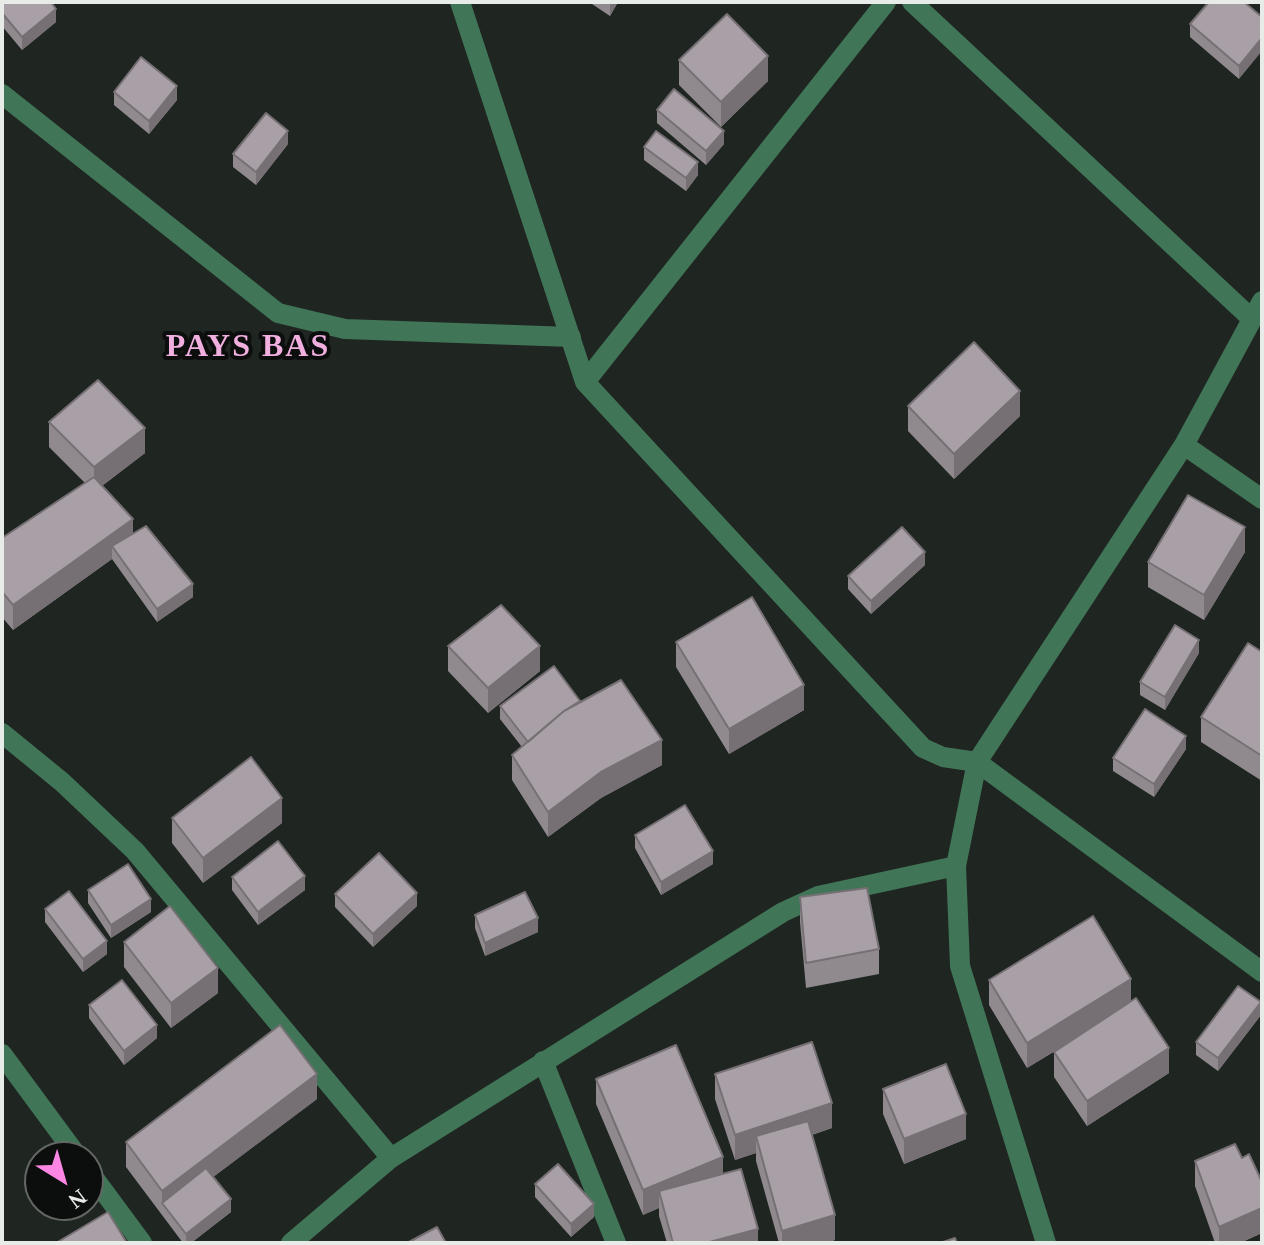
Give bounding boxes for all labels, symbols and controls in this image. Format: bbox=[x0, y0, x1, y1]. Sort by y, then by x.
district label: PAYS BAS bbox=[166, 329, 330, 367]
north arrow bbox=[24, 1141, 104, 1221]
text: N bbox=[64, 1184, 91, 1214]

